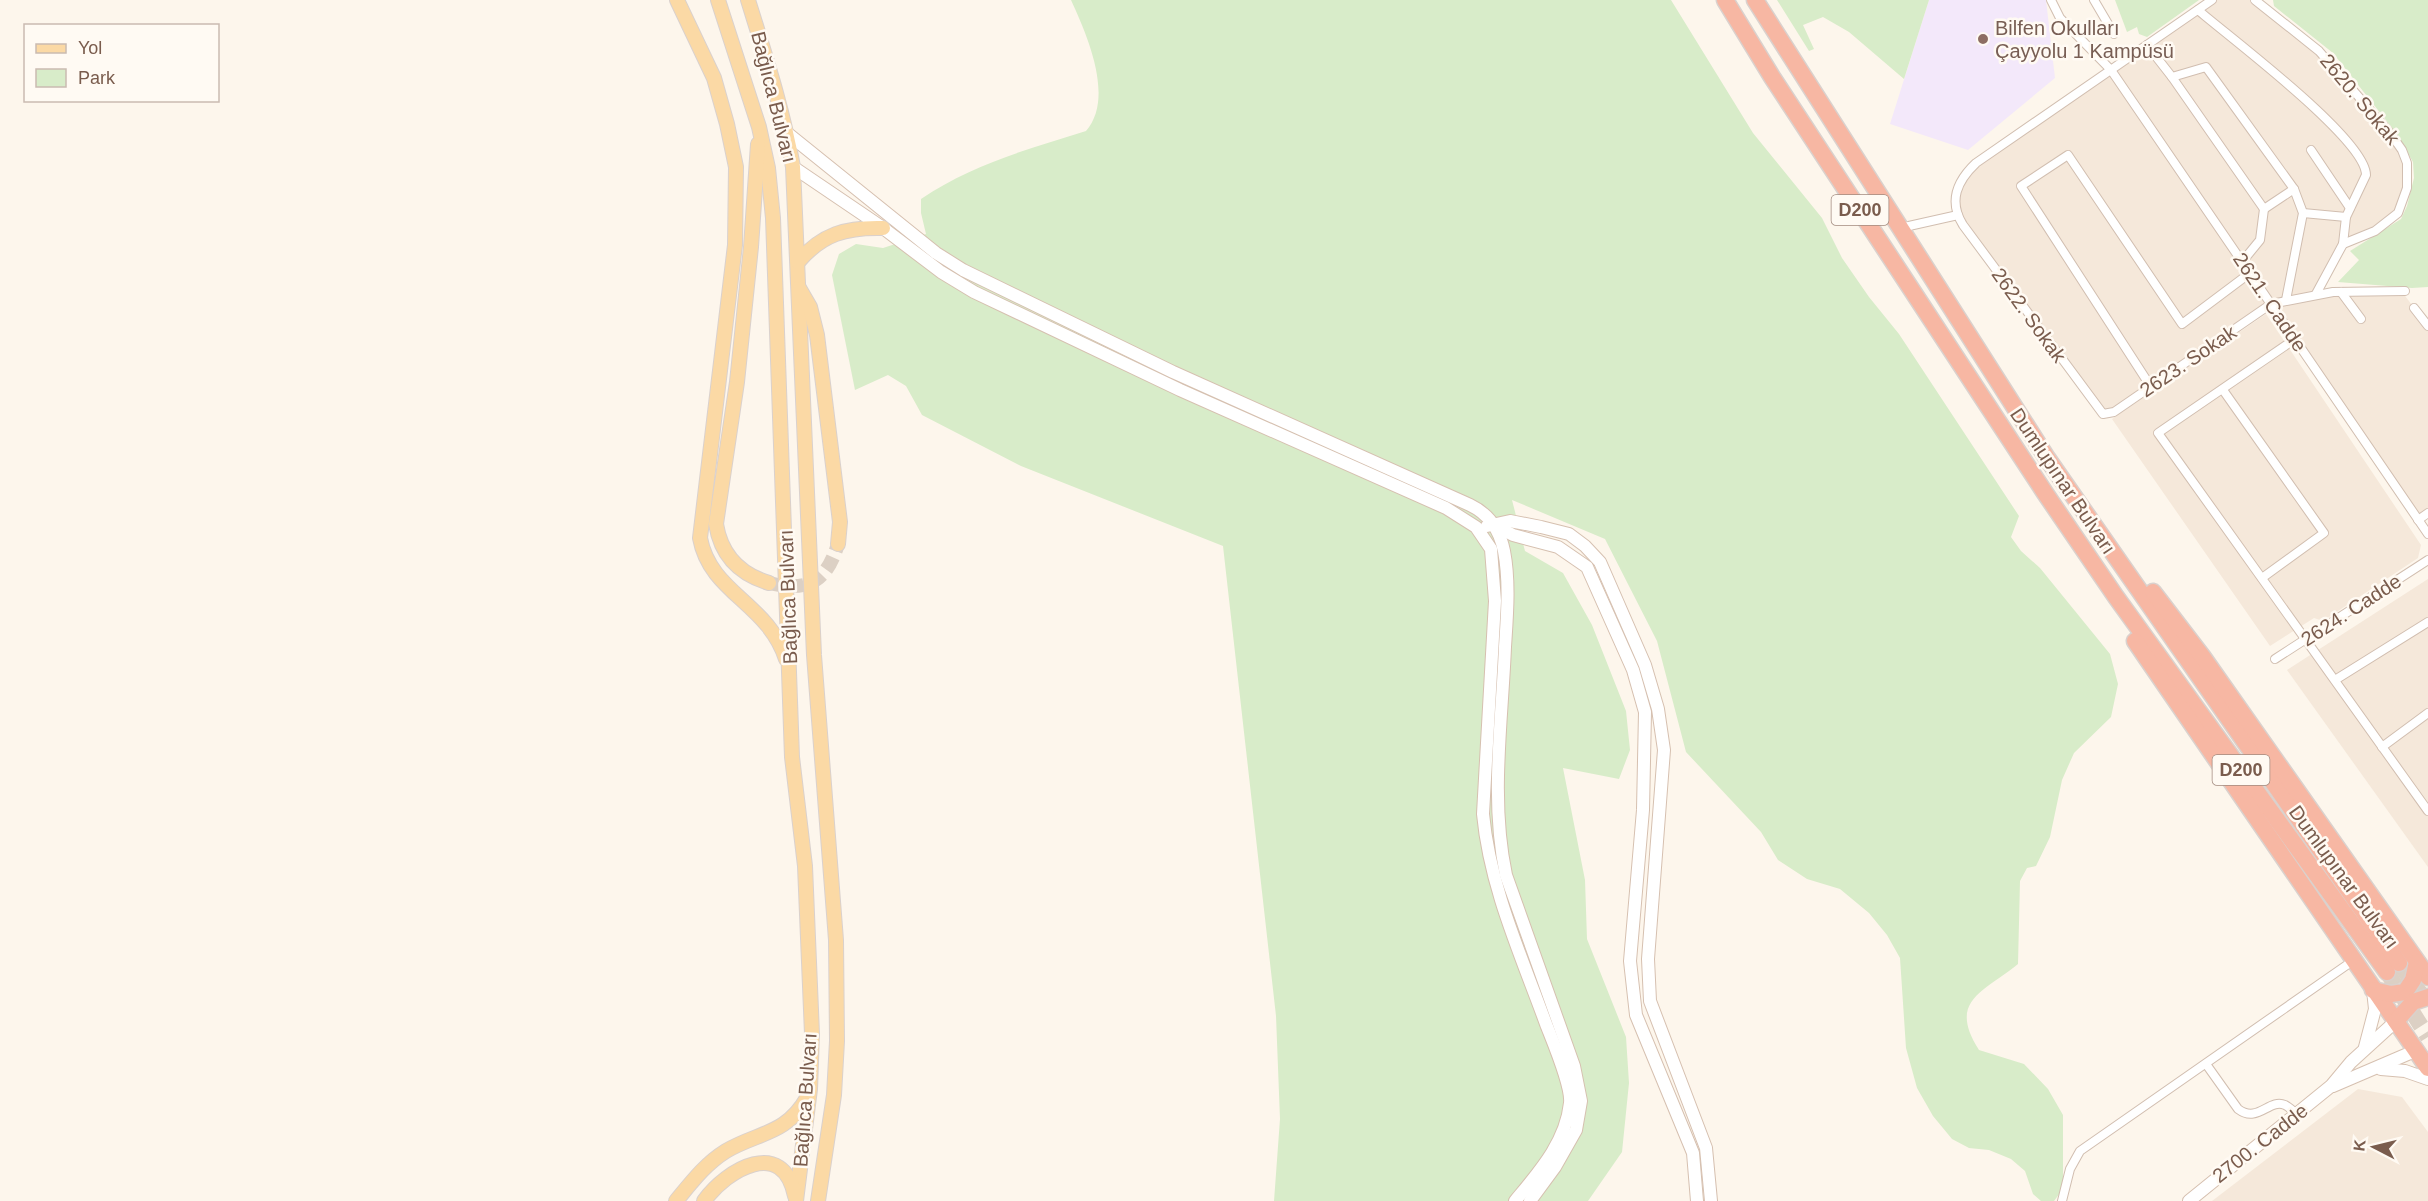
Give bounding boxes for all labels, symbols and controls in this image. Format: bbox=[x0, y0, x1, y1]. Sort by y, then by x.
place label: Bilfen Okulları Çayyolu 1 Kampüsü bbox=[1995, 17, 2174, 62]
legend bbox=[24, 24, 219, 102]
street label: Bağlıca Bulvarı bbox=[747, 29, 801, 165]
marker: Bilfen Okulları Çayyolu 1 Kampüsü bbox=[1976, 32, 1990, 46]
text: Yol bbox=[78, 38, 102, 58]
street label: 2620. Sokak bbox=[2316, 49, 2405, 149]
text: Park bbox=[78, 68, 116, 88]
road number: D200 bbox=[1832, 195, 1888, 225]
street label: 2621. Cadde bbox=[2229, 248, 2311, 356]
street label: 2622. Sokak bbox=[1987, 264, 2071, 367]
street label: 2623. Sokak bbox=[2136, 320, 2241, 401]
street label: Dumlupınar Bulvarı bbox=[2006, 404, 2120, 558]
street label: Bağlıca Bulvarı bbox=[775, 529, 801, 665]
street label: 2624. Cadde bbox=[2297, 570, 2405, 650]
road number: D200 bbox=[2212, 755, 2270, 785]
street label: Dumlupınar Bulvarı bbox=[2285, 801, 2403, 953]
street label: Bağlıca Bulvarı bbox=[789, 1032, 821, 1168]
street label: 2700. Cadde bbox=[2208, 1099, 2312, 1187]
north arrow bbox=[2344, 1117, 2404, 1177]
text: K bbox=[2350, 1138, 2369, 1152]

